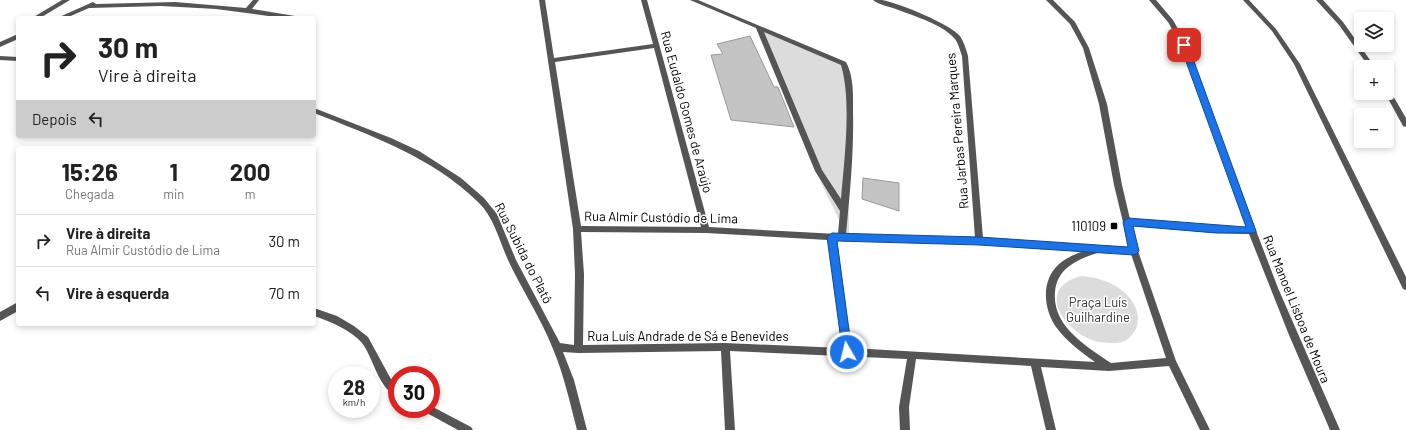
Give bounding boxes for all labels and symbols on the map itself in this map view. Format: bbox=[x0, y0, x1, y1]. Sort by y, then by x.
pin bbox=[1167, 28, 1201, 62]
street label: Rua Eudaldo Gomes de Araújo bbox=[658, 29, 716, 195]
street label: Rua Jarbas Pereira Marques bbox=[942, 52, 972, 210]
street label: Rua Subida do Platô bbox=[492, 200, 556, 306]
street label: Rua Almir Custódio de Lima bbox=[584, 208, 738, 226]
place label: 110109 bbox=[1071, 218, 1106, 234]
marker: 110109 bbox=[1109, 221, 1119, 231]
street label: Rua Manoel Lisboa de Moura bbox=[1260, 233, 1334, 385]
park label: Praça Luís Guilhardine bbox=[1066, 294, 1130, 325]
street label: Rua Luís Andrade de Sá e Benevides bbox=[587, 328, 789, 344]
position arrow bbox=[826, 331, 868, 373]
speed limit sign: 30 bbox=[388, 366, 440, 418]

